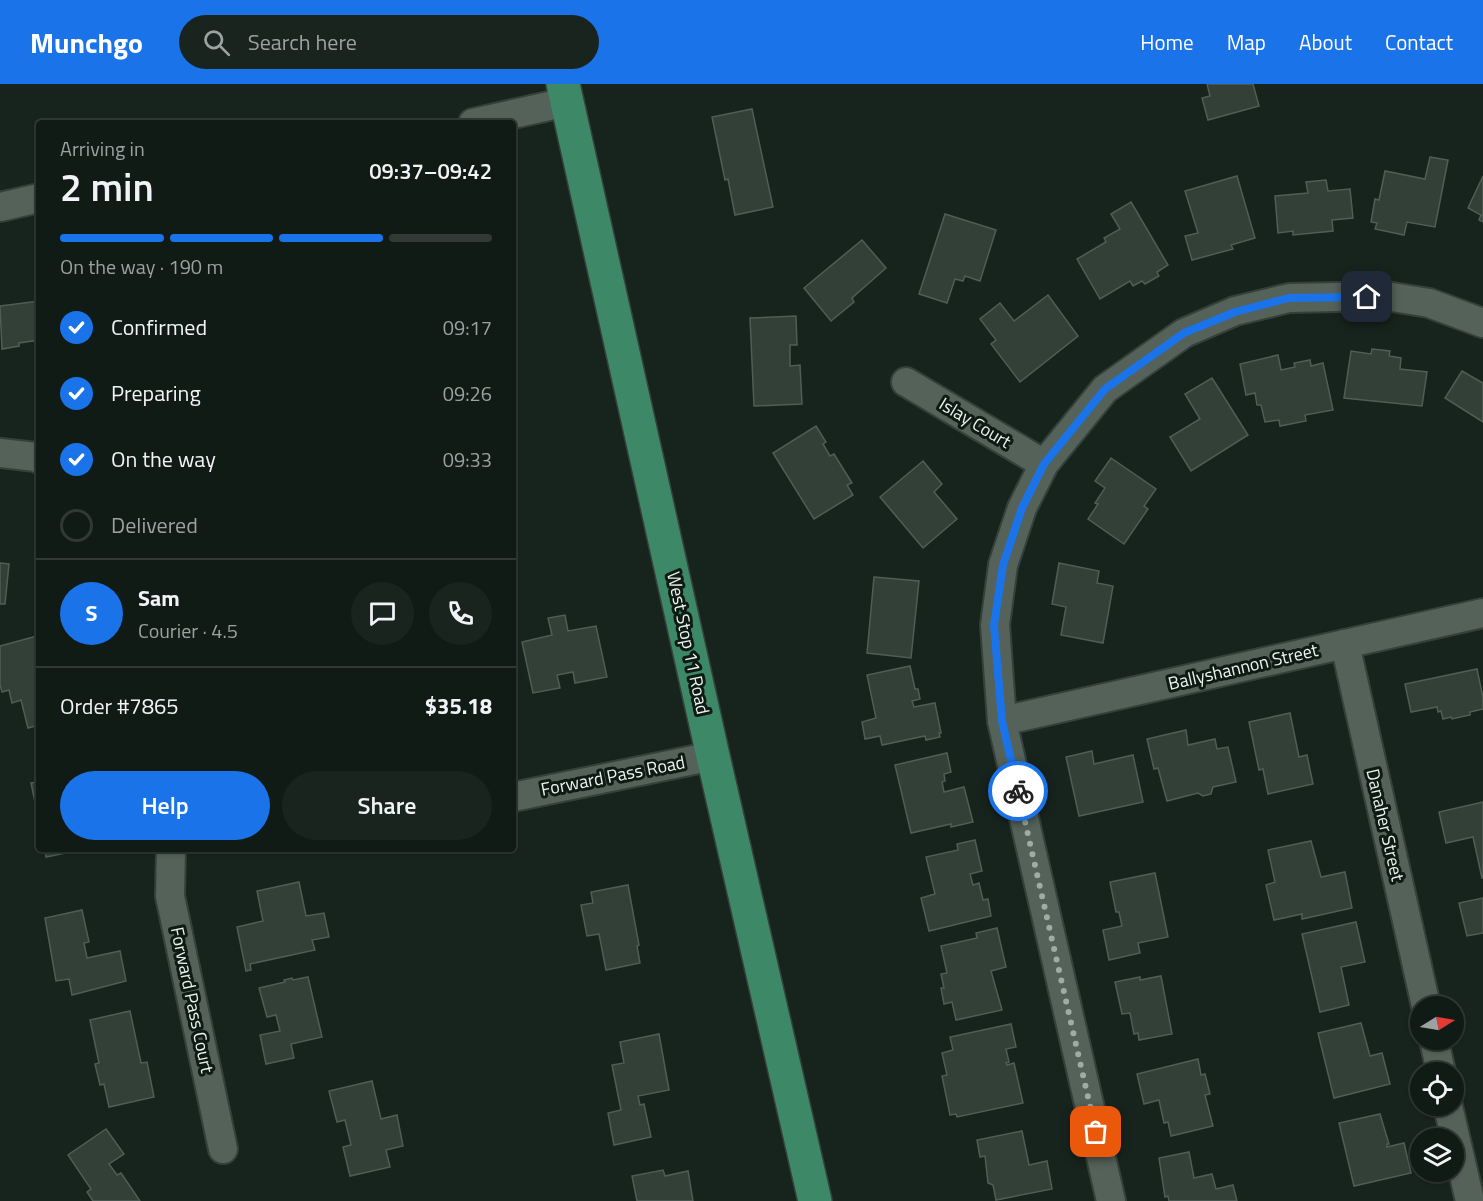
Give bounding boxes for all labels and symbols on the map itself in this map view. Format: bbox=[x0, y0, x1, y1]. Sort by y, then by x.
pin bbox=[1341, 271, 1392, 322]
street label: Islay Court bbox=[934, 390, 1017, 455]
street label: West Stop 11 Road bbox=[660, 569, 717, 717]
street label: Ballyshannon Street bbox=[1165, 636, 1321, 697]
street label: Forward Pass Road bbox=[539, 748, 687, 803]
courier bbox=[988, 761, 1048, 821]
street label: Danaher Street bbox=[1359, 766, 1412, 884]
street label: Forward Pass Court bbox=[164, 924, 221, 1076]
north arrow bbox=[1410, 996, 1464, 1050]
pin bbox=[1070, 1106, 1121, 1157]

